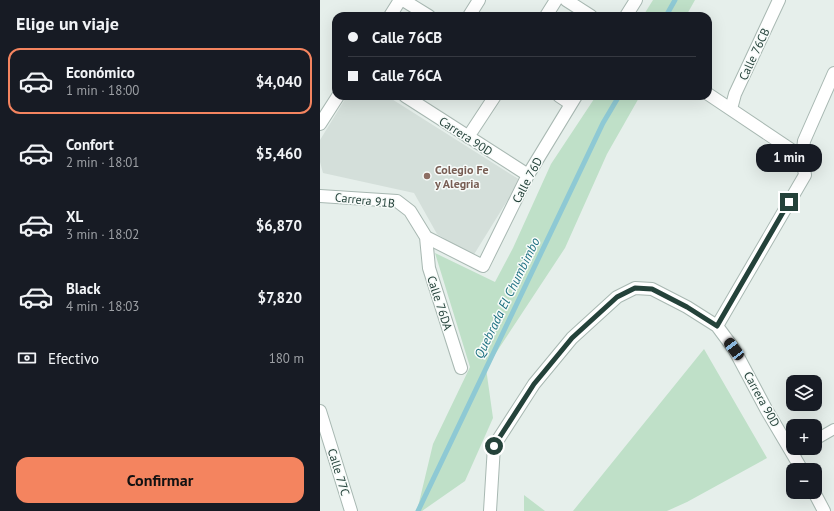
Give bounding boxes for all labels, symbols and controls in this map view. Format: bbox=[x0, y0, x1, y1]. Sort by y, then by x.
text: Elige un viaje bbox=[16, 12, 119, 35]
street label: Calle 76CB bbox=[735, 26, 773, 82]
text: Calle 76CB bbox=[372, 28, 442, 47]
icon: car bbox=[18, 63, 54, 99]
text: Económico bbox=[66, 63, 135, 82]
text: Calle 76CA bbox=[372, 66, 442, 85]
text: $4,040 bbox=[256, 72, 302, 91]
text: 1 min · 18:00 bbox=[66, 82, 139, 99]
street label: Carrera 90D bbox=[436, 113, 496, 159]
icon: car bbox=[18, 135, 54, 171]
text: Confort bbox=[66, 135, 114, 154]
text: $5,460 bbox=[256, 144, 302, 163]
callout: 1 min bbox=[756, 144, 822, 172]
text: 1 min bbox=[773, 149, 805, 166]
text: 2 min · 18:01 bbox=[66, 154, 139, 171]
street label: Calle 76D bbox=[509, 154, 545, 206]
place label: Colegio Fe y Alegria bbox=[434, 162, 489, 191]
marker: Colegio Fe y Alegria bbox=[422, 171, 432, 181]
street label: Carrera 91B bbox=[334, 189, 396, 211]
route end bbox=[780, 193, 798, 211]
icon: car bbox=[18, 207, 54, 243]
text: XL bbox=[66, 207, 83, 226]
text: $6,870 bbox=[256, 216, 302, 235]
text: 3 min · 18:02 bbox=[66, 226, 139, 243]
water label: Quebrada El Chumbimbo bbox=[470, 234, 544, 361]
street label: Calle 76DA bbox=[424, 274, 456, 332]
icon: car bbox=[18, 279, 54, 315]
text: Black bbox=[66, 279, 101, 298]
text: $7,820 bbox=[257, 288, 302, 307]
text: 4 min · 18:03 bbox=[66, 298, 139, 315]
car bbox=[722, 336, 746, 362]
icon: cash bbox=[16, 347, 38, 369]
text: Efectivo bbox=[48, 349, 99, 368]
text: 180 m bbox=[269, 350, 304, 367]
street label: Carrera 90D bbox=[741, 369, 783, 429]
map controls bbox=[786, 375, 822, 499]
button: layers bbox=[786, 375, 822, 411]
button: + bbox=[786, 419, 822, 455]
route start bbox=[485, 437, 503, 455]
street label: Calle 77C bbox=[325, 447, 353, 498]
button: Confirmar bbox=[16, 457, 304, 503]
button: − bbox=[786, 463, 822, 499]

